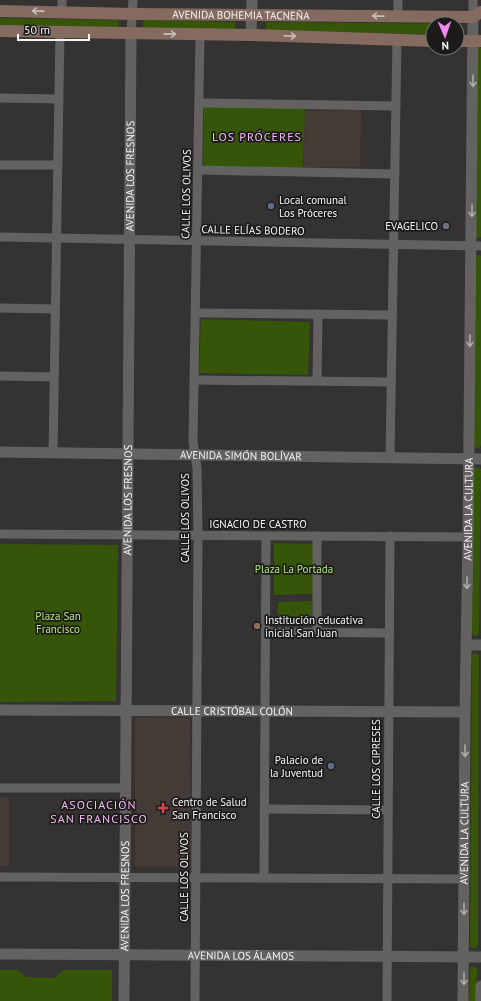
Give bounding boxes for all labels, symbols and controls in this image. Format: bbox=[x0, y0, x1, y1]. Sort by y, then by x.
street label: AVENIDA BOHEMIA TACNEÑA bbox=[172, 7, 310, 23]
one-way arrow bbox=[32, 8, 45, 15]
one-way arrow bbox=[372, 12, 385, 20]
scale bar bbox=[18, 16, 89, 42]
north arrow bbox=[425, 16, 465, 56]
text: 50 m bbox=[24, 22, 50, 37]
one-way arrow bbox=[163, 30, 176, 38]
one-way arrow bbox=[283, 32, 296, 40]
text: N bbox=[441, 39, 449, 53]
one-way arrow bbox=[469, 74, 477, 87]
street label: AVENIDA LOS FRESNOS bbox=[123, 121, 137, 231]
district label: LOS PRÓCERES bbox=[212, 129, 302, 144]
street label: CALLE LOS OLIVOS bbox=[178, 149, 194, 239]
place label: Local comunal Los Próceres bbox=[279, 193, 347, 220]
marker: Local comunal Los Próceres bbox=[266, 201, 276, 211]
one-way arrow bbox=[468, 204, 476, 217]
place label: EVAGELICO bbox=[385, 219, 438, 233]
marker: EVAGELICO bbox=[441, 221, 451, 231]
street label: CALLE ELÍAS BODERO bbox=[201, 222, 305, 238]
one-way arrow bbox=[467, 334, 474, 347]
street label: AVENIDA LOS FRESNOS bbox=[120, 445, 135, 555]
street label: AVENIDA SIMÓN BOLÍVAR bbox=[180, 448, 302, 463]
street label: AVENIDA LA CULTURA bbox=[461, 457, 476, 561]
street label: CALLE LOS OLIVOS bbox=[178, 473, 192, 563]
street label: IGNACIO DE CASTRO bbox=[209, 517, 307, 531]
park label: Plaza La Portada bbox=[255, 562, 333, 576]
one-way arrow bbox=[464, 576, 471, 589]
park label: Plaza San Francisco bbox=[35, 609, 81, 636]
place label: Institución educativa inicial San Juan bbox=[265, 613, 363, 640]
marker: Institución educativa inicial San Juan bbox=[252, 621, 262, 631]
street label: CALLE CRISTÓBAL COLÓN bbox=[171, 704, 293, 718]
street label: CALLE LOS CIPRESES bbox=[369, 719, 383, 819]
one-way arrow bbox=[461, 744, 469, 757]
place label: Palacio de la Juventud bbox=[270, 753, 323, 780]
marker: Palacio de la Juventud bbox=[326, 761, 336, 771]
street label: AVENIDA LA CULTURA bbox=[457, 781, 472, 885]
place label: Centro de Salud San Francisco bbox=[172, 795, 247, 822]
district label: ASOCIACIÓN SAN FRANCISCO bbox=[50, 797, 148, 826]
marker: Centro de Salud San Francisco bbox=[157, 802, 169, 814]
street label: CALLE LOS OLIVOS bbox=[177, 832, 191, 922]
street label: AVENIDA LOS FRESNOS bbox=[117, 840, 132, 951]
one-way arrow bbox=[460, 902, 468, 915]
street label: AVENIDA LOS ÁLAMOS bbox=[188, 948, 294, 963]
one-way arrow bbox=[460, 972, 468, 985]

